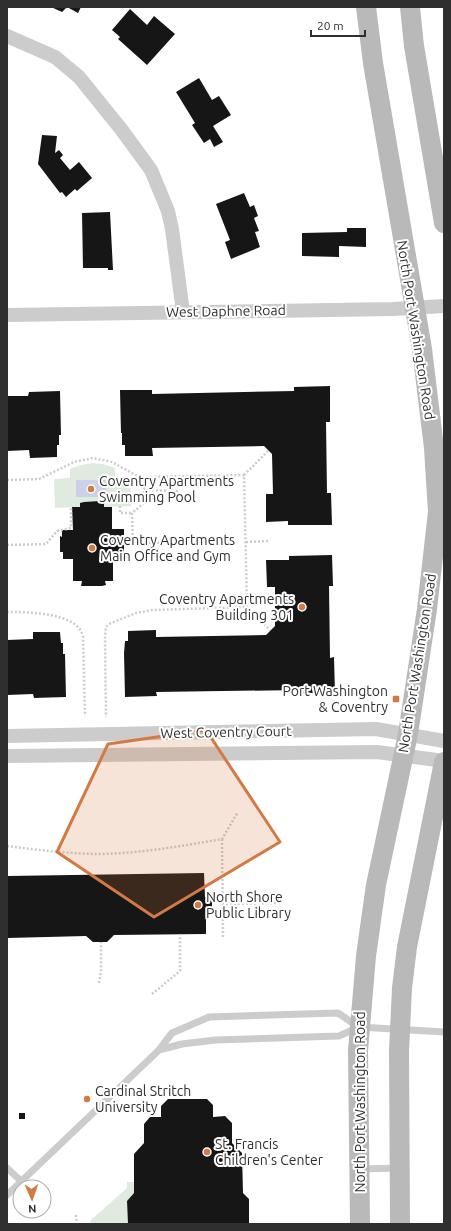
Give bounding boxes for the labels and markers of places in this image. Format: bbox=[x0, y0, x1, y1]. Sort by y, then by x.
place label: Coventry Apartments Swimming Pool bbox=[99, 473, 234, 505]
marker: Coventry Apartments Swimming Pool bbox=[86, 484, 96, 494]
place label: Coventry Apartments Main Office and Gym bbox=[100, 532, 235, 564]
marker: Coventry Apartments Main Office and Gym bbox=[87, 543, 97, 553]
place label: Coventry Apartments Building 301 bbox=[159, 591, 294, 623]
marker: Coventry Apartments Building 301 bbox=[297, 602, 307, 612]
place label: Port Washington & Coventry bbox=[283, 683, 388, 715]
marker: Port Washington & Coventry bbox=[391, 694, 401, 704]
place label: North Shore Public Library bbox=[206, 889, 291, 921]
marker: North Shore Public Library bbox=[193, 900, 203, 910]
place label: Cardinal Stritch University bbox=[95, 1083, 191, 1115]
marker: Cardinal Stritch University bbox=[82, 1094, 92, 1104]
place label: St. Francis Children's Center bbox=[215, 1136, 324, 1168]
marker: St. Francis Children's Center bbox=[202, 1147, 212, 1157]

